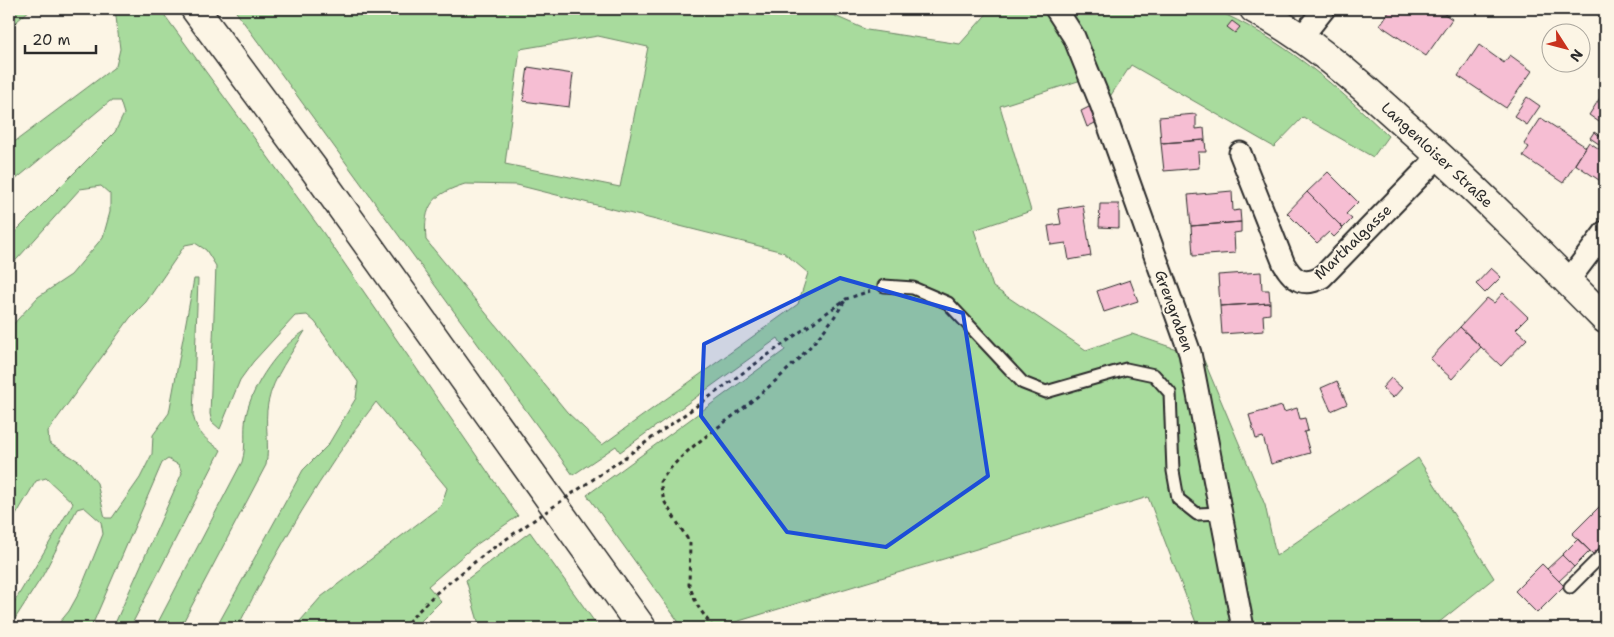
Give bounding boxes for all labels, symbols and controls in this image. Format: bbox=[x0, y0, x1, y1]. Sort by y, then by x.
scale bar bbox=[25, 22, 96, 54]
north arrow bbox=[1542, 22, 1592, 72]
text: 20 m bbox=[32, 30, 71, 50]
text: N bbox=[1566, 46, 1587, 65]
street label: Langenloiser Straße bbox=[1377, 98, 1497, 212]
street label: Marthalgasse bbox=[1310, 200, 1396, 284]
street label: Grengraben bbox=[1150, 267, 1198, 355]

